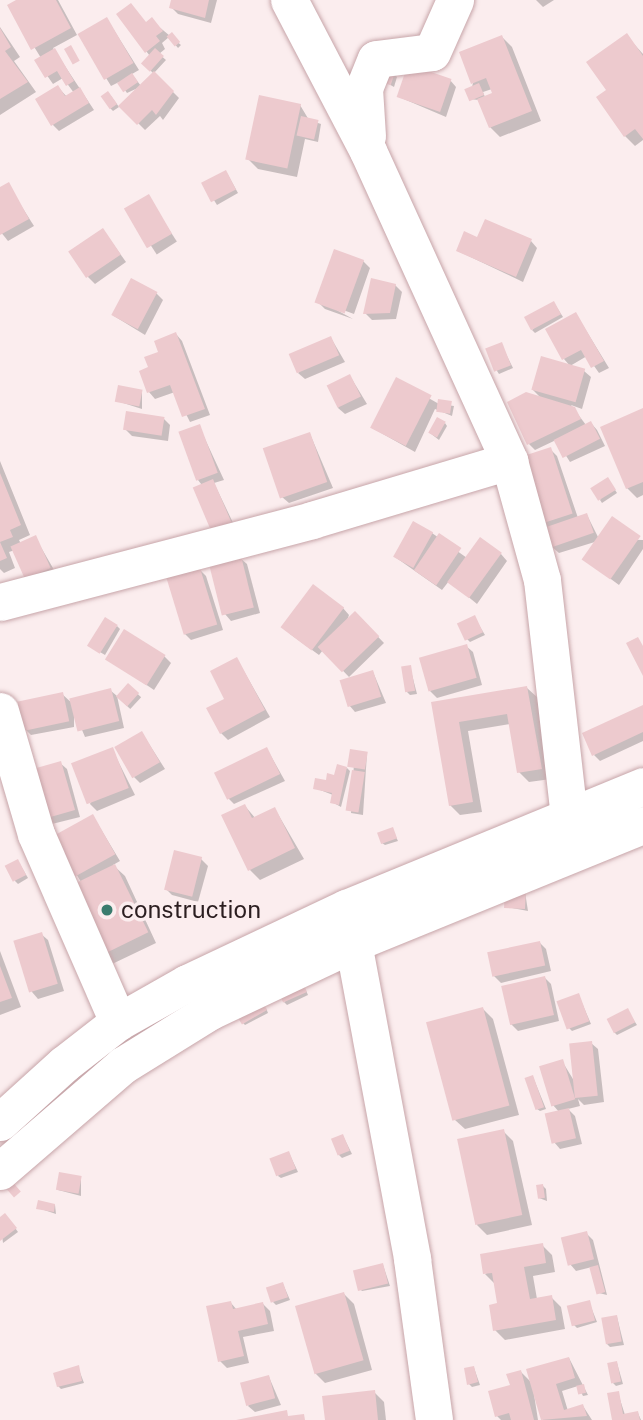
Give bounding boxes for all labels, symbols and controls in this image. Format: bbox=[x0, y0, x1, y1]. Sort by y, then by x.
place label: construction bbox=[121, 896, 261, 924]
marker: construction bbox=[99, 902, 115, 918]

